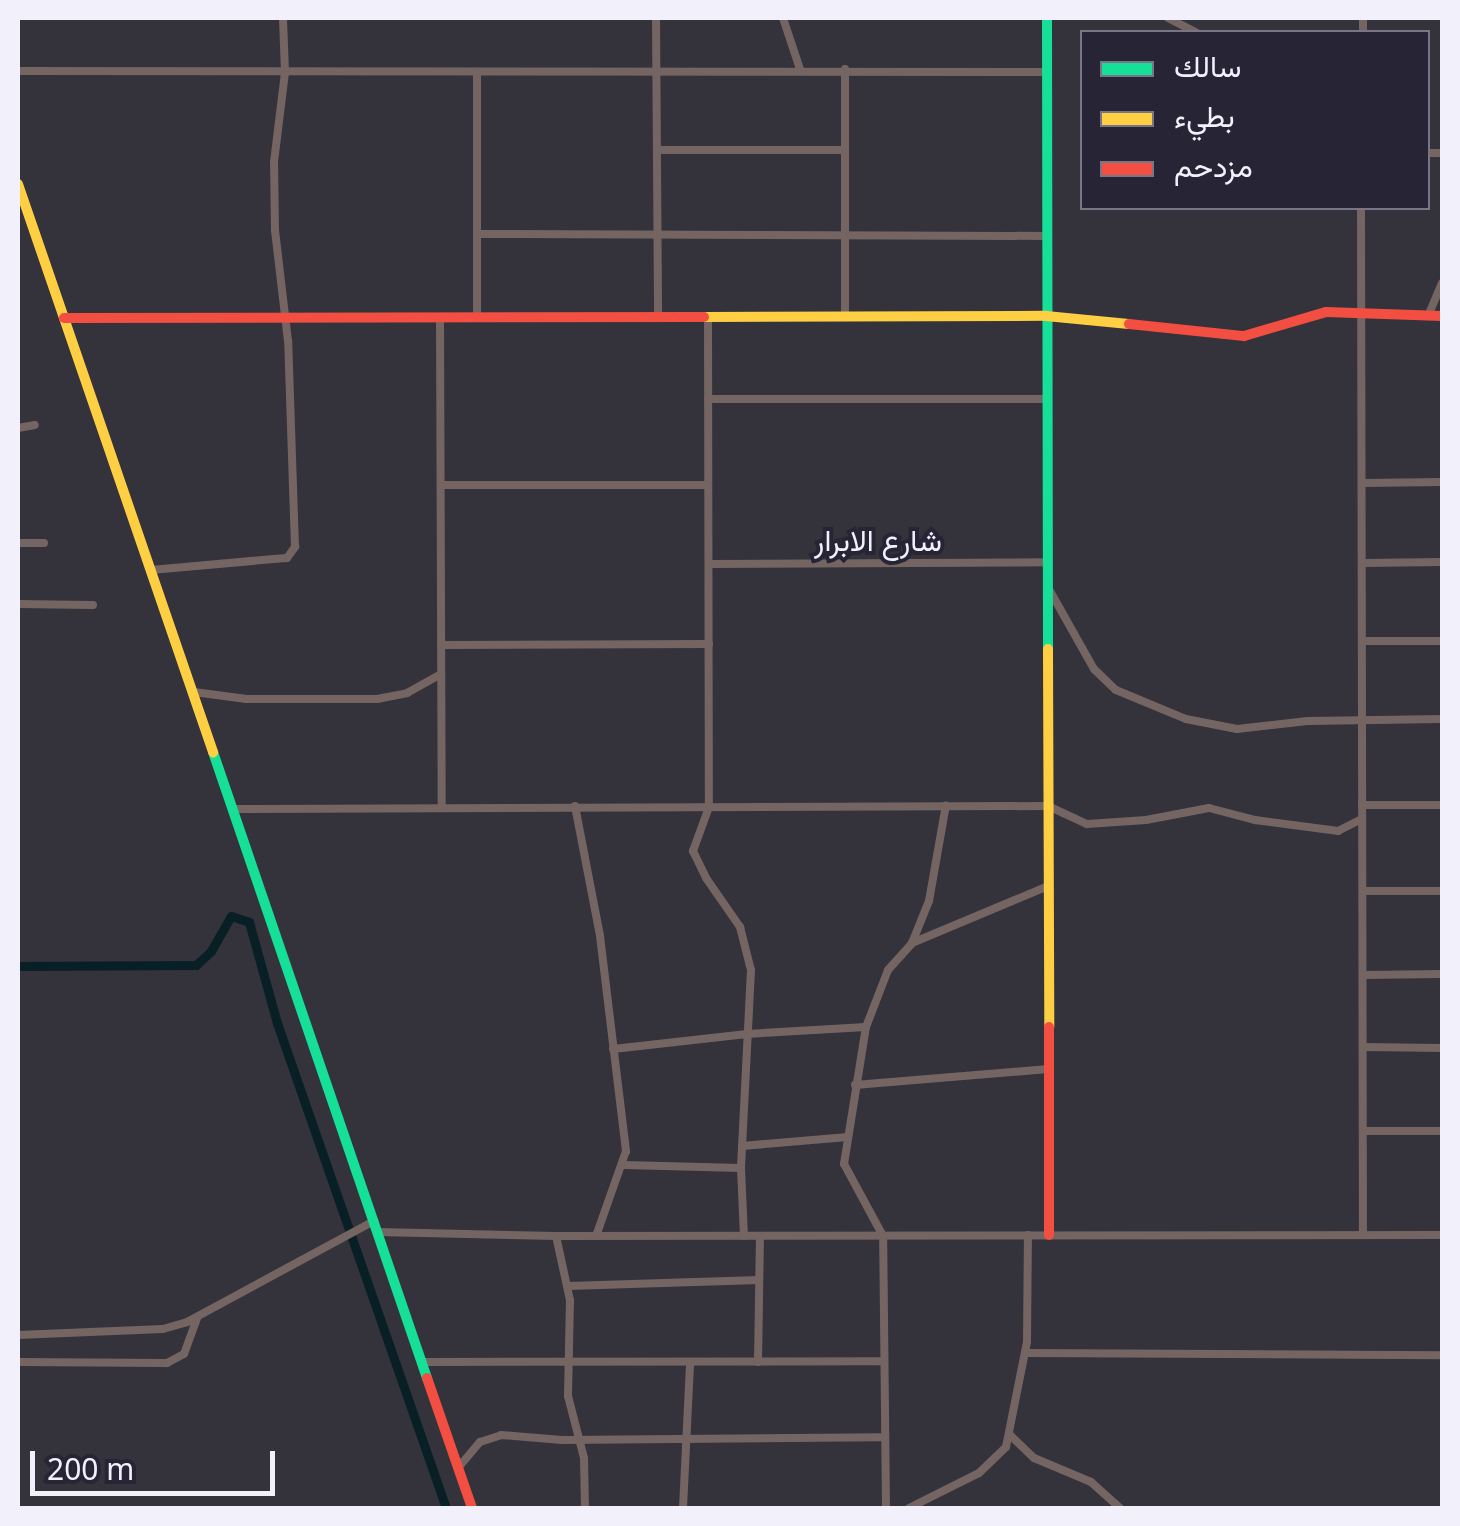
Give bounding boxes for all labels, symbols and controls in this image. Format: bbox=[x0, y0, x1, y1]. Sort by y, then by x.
legend bbox=[1080, 30, 1430, 210]
text: سالك bbox=[1174, 45, 1241, 86]
text: بطيء bbox=[1174, 95, 1235, 136]
text: مزدحم bbox=[1174, 145, 1253, 186]
street label: شارع الابرار bbox=[814, 522, 942, 558]
scale bar bbox=[35, 1431, 280, 1493]
text: 200 m bbox=[47, 1448, 134, 1489]

